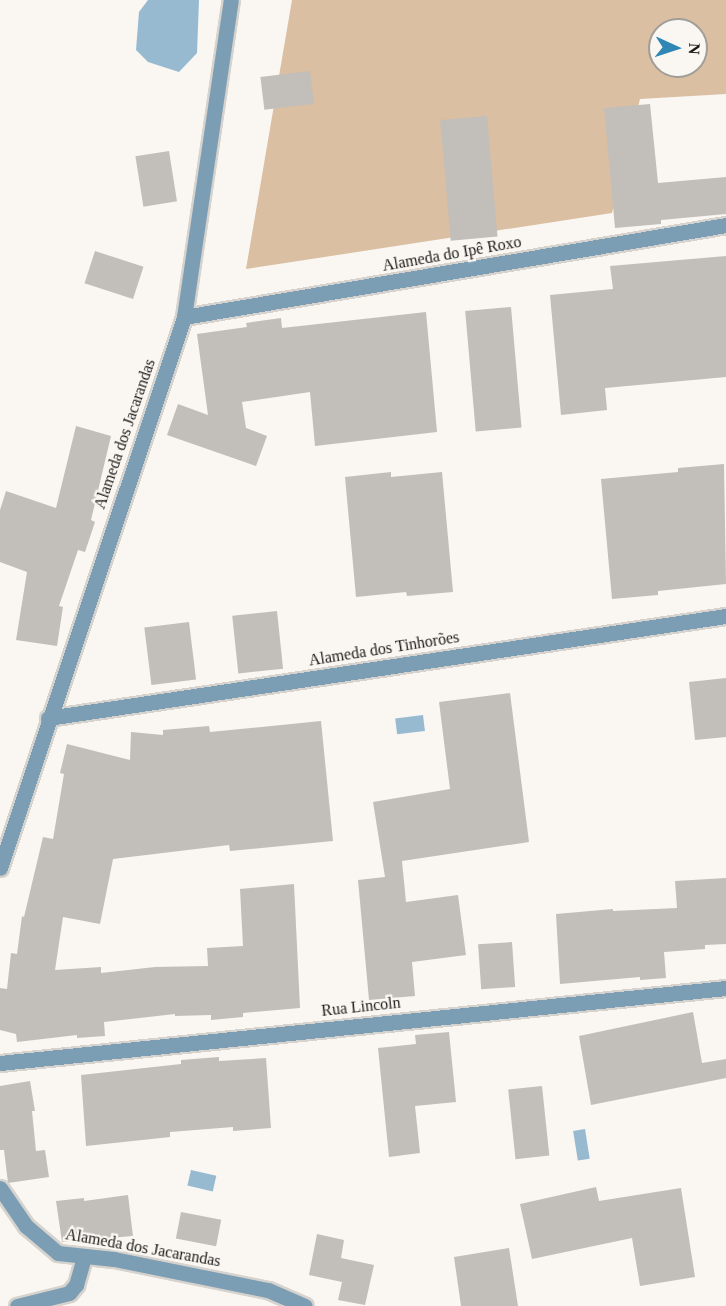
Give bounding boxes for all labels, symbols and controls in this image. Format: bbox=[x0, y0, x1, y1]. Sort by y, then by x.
north arrow bbox=[648, 18, 708, 78]
text: N bbox=[686, 43, 703, 55]
street label: Alameda do Ipê Roxo bbox=[381, 232, 523, 276]
street label: Alameda dos Jacarandas bbox=[90, 357, 160, 511]
street label: Alameda dos Tinhorões bbox=[307, 628, 461, 670]
street label: Rua Lincoln bbox=[320, 993, 402, 1021]
street label: Alameda dos Jacarandas bbox=[64, 1225, 222, 1271]

